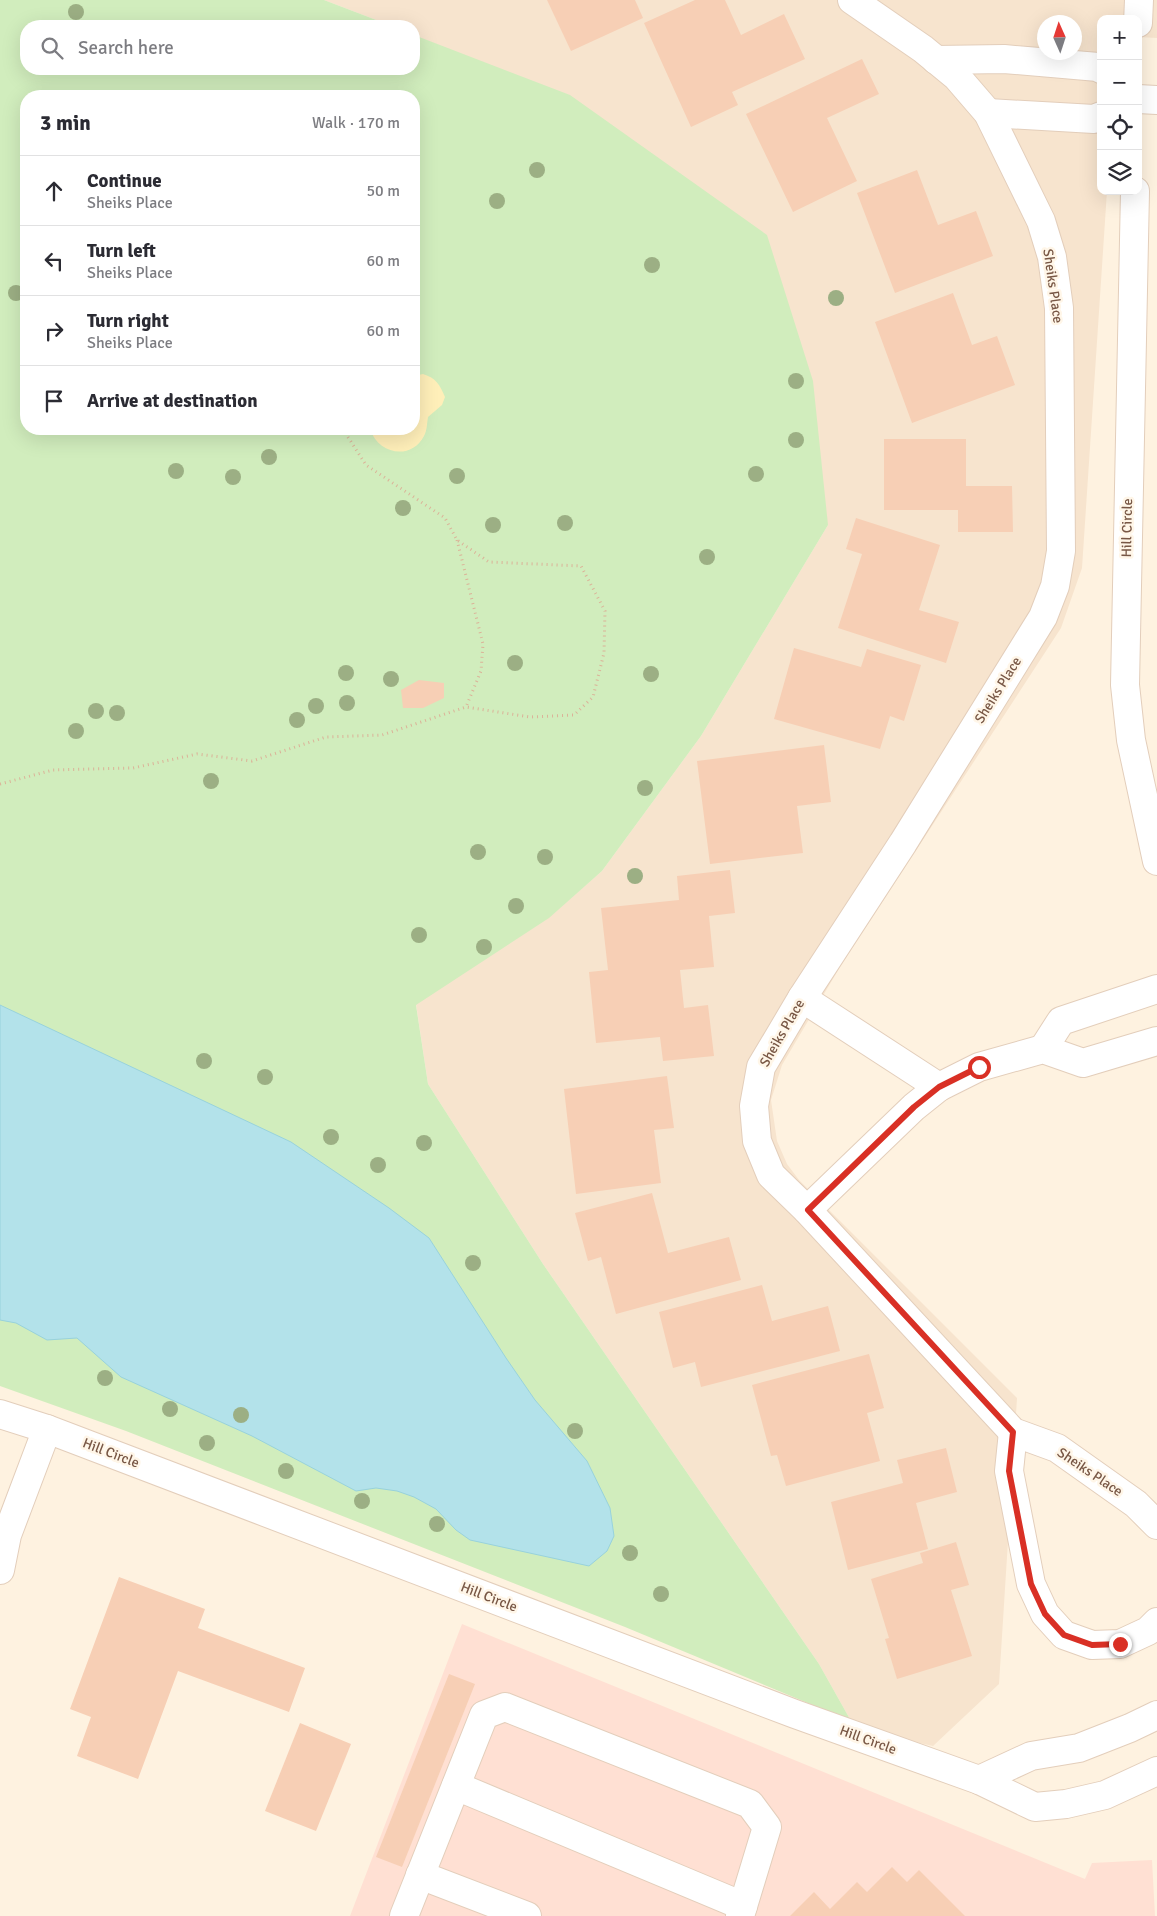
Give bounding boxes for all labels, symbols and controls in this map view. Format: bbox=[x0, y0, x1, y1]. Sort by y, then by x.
north arrow bbox=[1037, 15, 1082, 60]
map controls bbox=[1097, 15, 1142, 195]
button: + bbox=[1097, 15, 1142, 60]
search box bbox=[20, 20, 420, 75]
icon: search bbox=[38, 34, 66, 62]
text: Search here bbox=[78, 36, 174, 60]
button: − bbox=[1097, 60, 1142, 105]
button: locate bbox=[1097, 105, 1142, 150]
text: 3 min bbox=[40, 110, 91, 136]
text: Walk · 170 m bbox=[312, 113, 400, 133]
button: layers bbox=[1097, 150, 1142, 195]
text: Continue bbox=[87, 169, 162, 193]
icon: ahead bbox=[40, 177, 68, 205]
text: 50 m bbox=[366, 181, 400, 201]
text: Sheiks Place bbox=[87, 193, 173, 213]
text: Turn left bbox=[87, 239, 156, 263]
icon: left bbox=[40, 247, 68, 275]
street label: Sheiks Place bbox=[1039, 248, 1067, 324]
text: 60 m bbox=[366, 251, 400, 271]
text: Sheiks Place bbox=[87, 263, 173, 283]
text: Turn right bbox=[87, 309, 169, 333]
icon: right bbox=[40, 317, 68, 345]
text: 60 m bbox=[366, 321, 400, 341]
text: Sheiks Place bbox=[87, 333, 173, 353]
icon: arrive bbox=[40, 387, 68, 415]
text: Arrive at destination bbox=[87, 389, 258, 413]
street label: Hill Circle bbox=[1118, 498, 1136, 558]
street label: Sheiks Place bbox=[971, 654, 1025, 726]
street label: Sheiks Place bbox=[756, 996, 808, 1070]
route start bbox=[968, 1056, 991, 1079]
street label: Hill Circle bbox=[80, 1434, 142, 1472]
street label: Sheiks Place bbox=[1054, 1444, 1126, 1500]
street label: Hill Circle bbox=[458, 1578, 520, 1616]
route end bbox=[1109, 1633, 1132, 1656]
street label: Hill Circle bbox=[837, 1722, 899, 1758]

